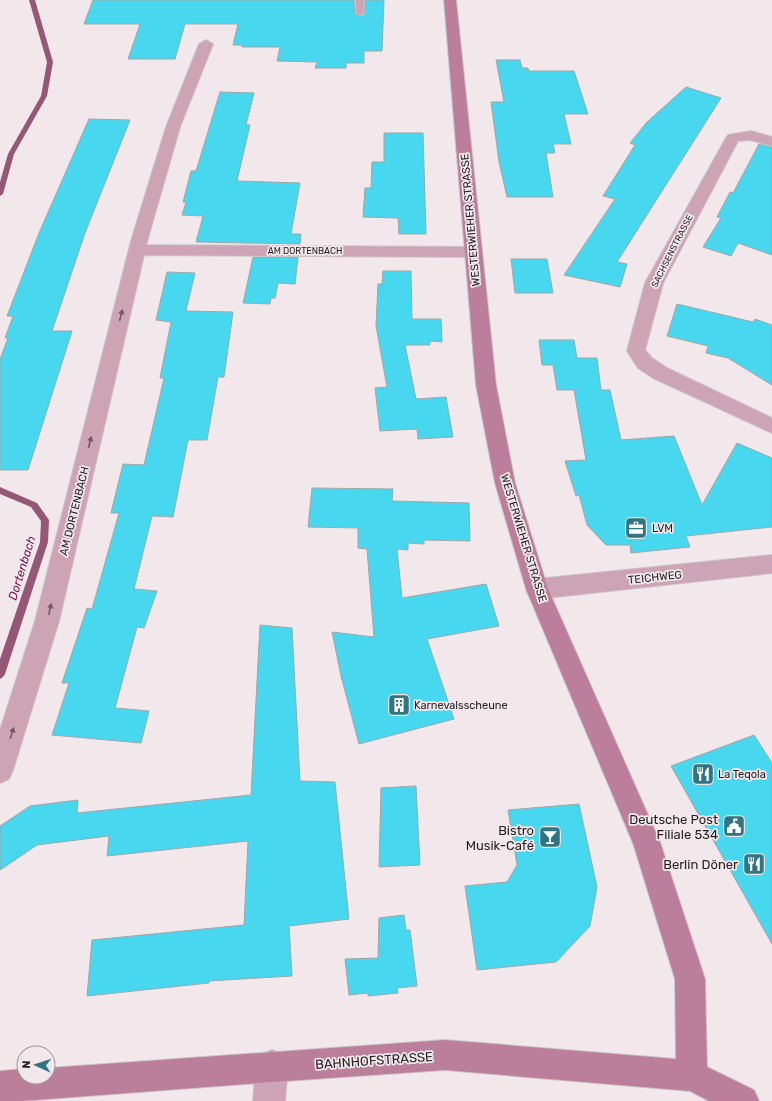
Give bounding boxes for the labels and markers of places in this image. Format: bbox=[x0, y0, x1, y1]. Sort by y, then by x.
office icon: LVM bbox=[623, 515, 649, 541]
place label: LVM bbox=[652, 522, 673, 535]
building icon: Karnevalsscheune bbox=[386, 692, 412, 718]
place label: Karnevalsscheune bbox=[414, 699, 508, 712]
restaurant icon: La Teqola bbox=[690, 761, 716, 787]
place label: La Teqola bbox=[718, 768, 766, 781]
place label: Deutsche Post Filiale 534 bbox=[629, 812, 718, 842]
public building icon: Deutsche Post Filiale 534 bbox=[721, 813, 747, 839]
place label: Bistro Musik-Café bbox=[466, 823, 534, 853]
bar icon: Bistro Musik-Café bbox=[537, 824, 563, 850]
restaurant icon: Berlin Döner bbox=[741, 851, 767, 877]
place label: Berlin Döner bbox=[663, 857, 738, 872]

